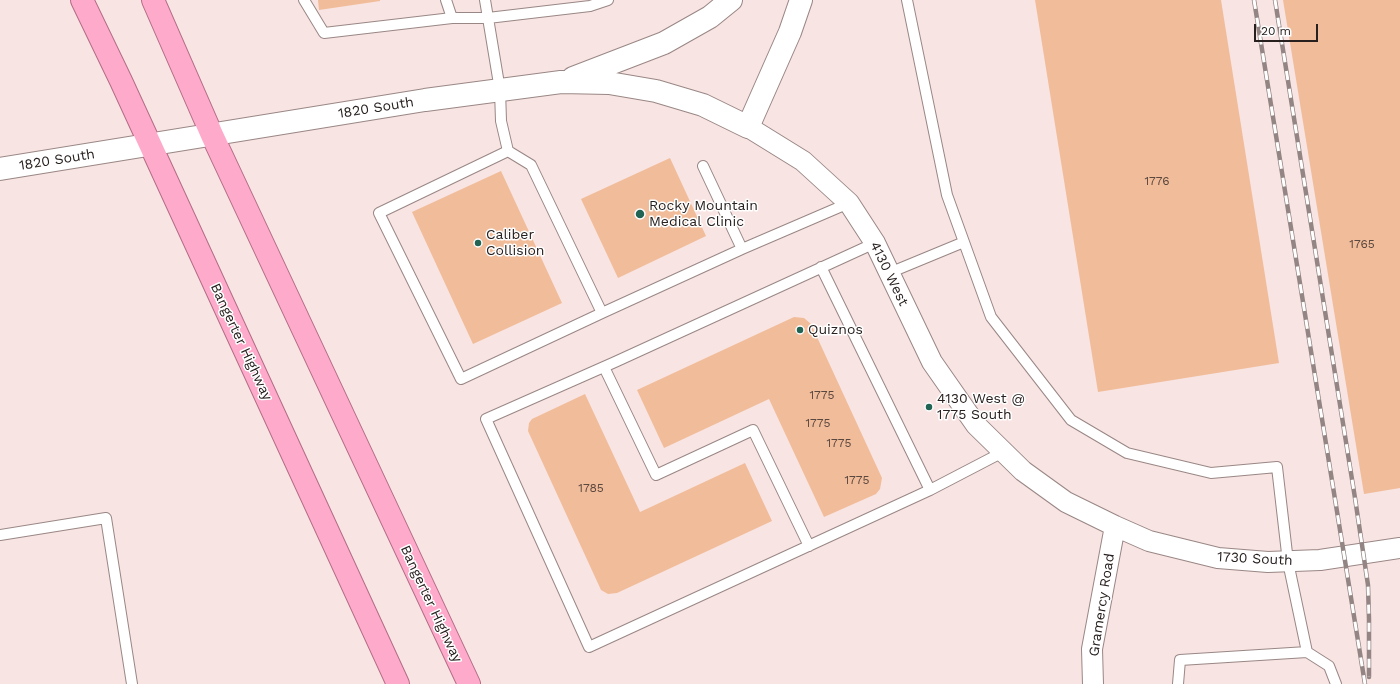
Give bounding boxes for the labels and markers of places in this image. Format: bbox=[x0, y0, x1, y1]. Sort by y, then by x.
place label: Rocky Mountain Medical Clinic bbox=[649, 198, 758, 230]
marker: Rocky Mountain Medical Clinic bbox=[634, 208, 646, 220]
place label: Caliber Collision bbox=[486, 227, 544, 260]
marker: Caliber Collision bbox=[473, 238, 483, 248]
place label: Quiznos bbox=[808, 322, 863, 338]
marker: Quiznos bbox=[795, 325, 805, 335]
place label: 4130 West @ 1775 South bbox=[937, 391, 1025, 424]
marker: 4130 West @ 1775 South bbox=[924, 402, 934, 412]

